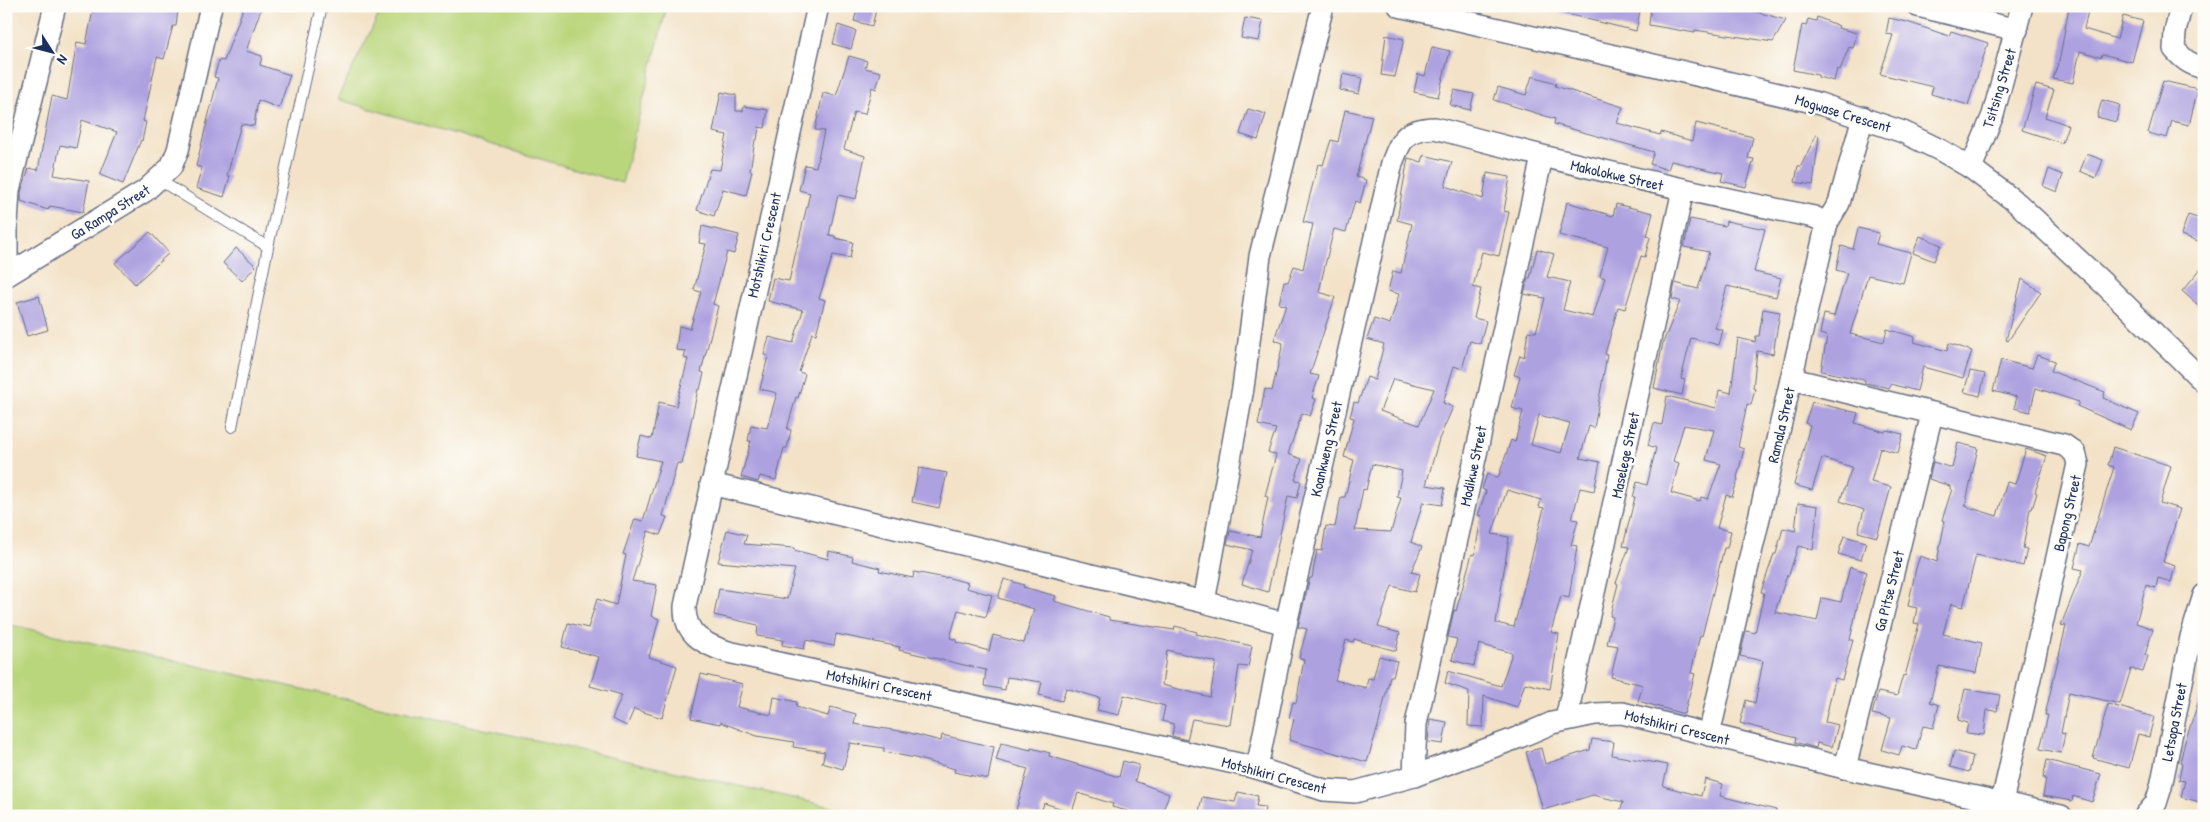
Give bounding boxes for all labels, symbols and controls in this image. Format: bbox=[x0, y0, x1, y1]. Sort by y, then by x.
north arrow bbox=[28, 28, 78, 78]
street label: Tsitsing Street bbox=[1977, 45, 2021, 130]
text: N bbox=[53, 51, 73, 69]
street label: Mogwase Crescent bbox=[1793, 88, 1894, 138]
street label: Makolokwe Street bbox=[1569, 154, 1666, 196]
street label: Ga Rampa Street bbox=[66, 179, 154, 245]
street label: Motshikiri Crescent bbox=[742, 190, 786, 300]
street label: Ramala Street bbox=[1762, 384, 1800, 465]
street label: Koankweng Street bbox=[1305, 398, 1347, 499]
street label: Maselege Street bbox=[1606, 409, 1645, 500]
street label: Modikwe Street bbox=[1454, 423, 1492, 508]
street label: Bapong Street bbox=[2048, 472, 2086, 553]
street label: Ga Pitse Street bbox=[1869, 548, 1909, 634]
street label: Motshikiri Crescent bbox=[824, 664, 934, 707]
street label: Letsopa Street bbox=[2156, 680, 2192, 763]
street label: Motshikiri Crescent bbox=[1622, 704, 1732, 750]
street label: Motshikiri Crescent bbox=[1219, 751, 1329, 799]

